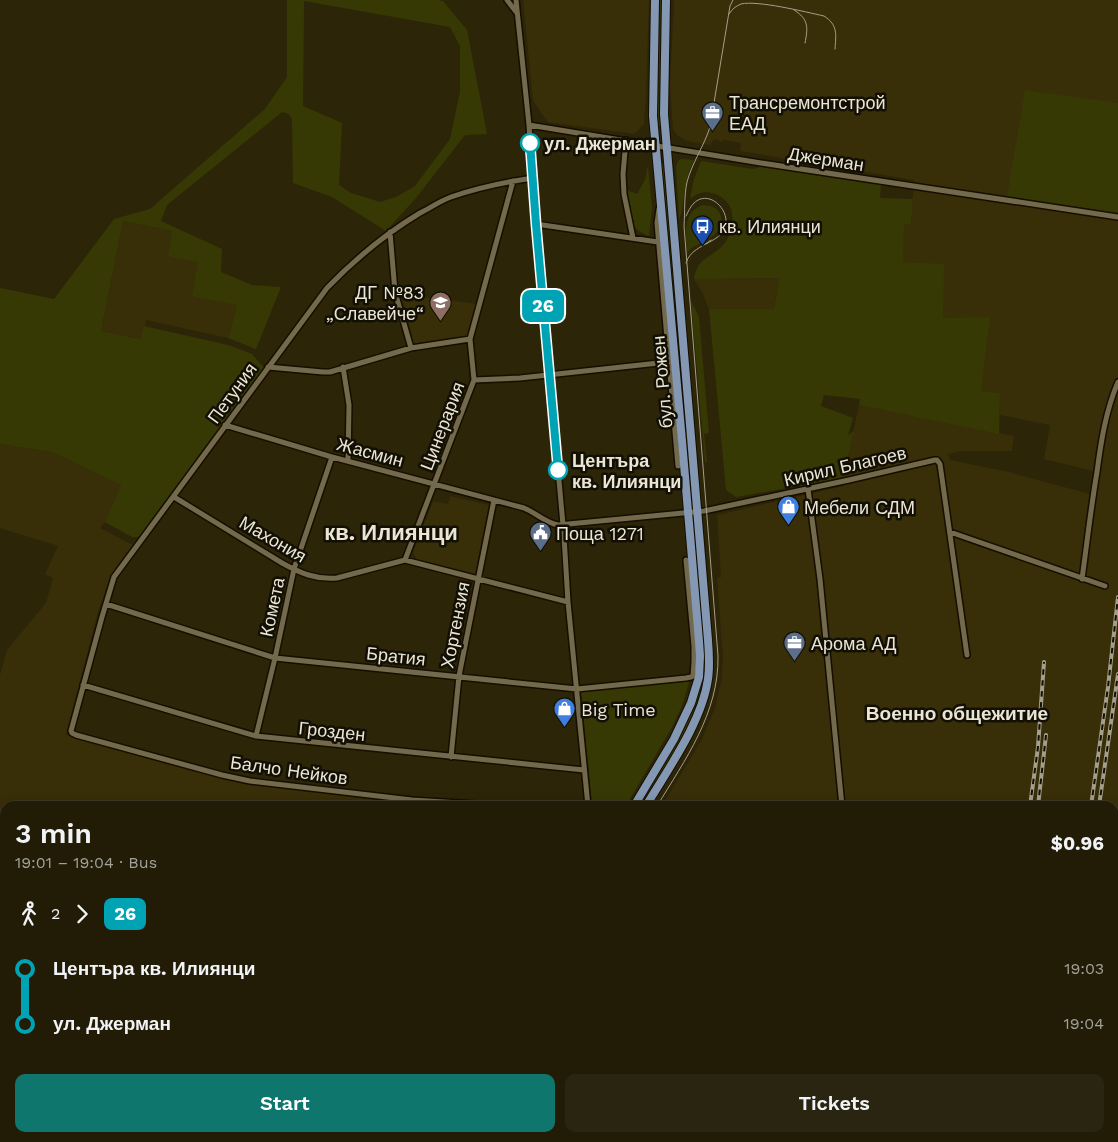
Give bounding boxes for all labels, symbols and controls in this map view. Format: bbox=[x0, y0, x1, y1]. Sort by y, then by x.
place label: Трансремонтстрой ЕАД bbox=[729, 92, 886, 134]
office icon: Трансремонтстрой ЕАД bbox=[701, 100, 725, 131]
marker: ул. Джерман bbox=[520, 133, 540, 153]
place label: ул. Джерман bbox=[544, 133, 656, 154]
street label: Джерман bbox=[787, 143, 865, 175]
bus stop icon: кв. Илиянци bbox=[691, 214, 715, 245]
place label: кв. Илиянци bbox=[719, 216, 821, 237]
place label: ДГ №83 „Славейче“ bbox=[326, 282, 424, 324]
school or university icon: ДГ №83 „Славейче“ bbox=[428, 290, 452, 321]
line badge: 26 bbox=[520, 290, 566, 322]
text: 26 bbox=[532, 295, 554, 316]
street label: бул. Рожен bbox=[647, 335, 677, 429]
street label: Петуния bbox=[203, 359, 261, 427]
street label: Цинерария bbox=[416, 379, 468, 473]
street label: Жасмин bbox=[334, 433, 406, 471]
street label: Кирил Благоев bbox=[782, 442, 908, 490]
place label: Центъра кв. Илиянци bbox=[572, 450, 681, 492]
marker: Центъра кв. Илиянци bbox=[548, 460, 568, 480]
shop icon: Мебели СДМ bbox=[776, 495, 800, 526]
place label: Мебели СДМ bbox=[804, 497, 915, 518]
street label: Махония bbox=[236, 511, 310, 567]
district label: кв. Илиянци bbox=[324, 520, 458, 545]
public building icon: Поща 1271 bbox=[528, 521, 552, 552]
place label: Поща 1271 bbox=[556, 523, 644, 544]
street label: Комета bbox=[255, 574, 289, 639]
street label: Хортензия bbox=[436, 580, 474, 670]
office icon: Арома АД bbox=[783, 631, 807, 662]
place label: Арома АД bbox=[811, 633, 896, 654]
street label: Братия bbox=[365, 642, 427, 670]
shop icon: Big Time bbox=[553, 697, 577, 728]
place label: Big Time bbox=[581, 699, 656, 720]
district label: Военно общежитие bbox=[866, 702, 1048, 725]
street label: Грозден bbox=[298, 717, 366, 745]
street label: Балчо Нейков bbox=[229, 751, 349, 789]
text: 3 min bbox=[15, 817, 92, 850]
text: $0.96 bbox=[1051, 832, 1104, 855]
text: 19:01 – 19:04 · Bus bbox=[15, 853, 157, 872]
icon: walk bbox=[15, 900, 43, 928]
icon: forward bbox=[68, 900, 96, 928]
text: 26 bbox=[114, 903, 136, 924]
text: 2 bbox=[51, 904, 60, 923]
text: Центъра кв. Илиянци bbox=[53, 957, 255, 980]
text: 19:03 bbox=[1064, 959, 1104, 978]
text: ул. Джерман bbox=[53, 1012, 171, 1035]
text: 19:04 bbox=[1063, 1014, 1104, 1033]
button: Start bbox=[15, 1074, 555, 1132]
button: Tickets bbox=[565, 1074, 1104, 1132]

